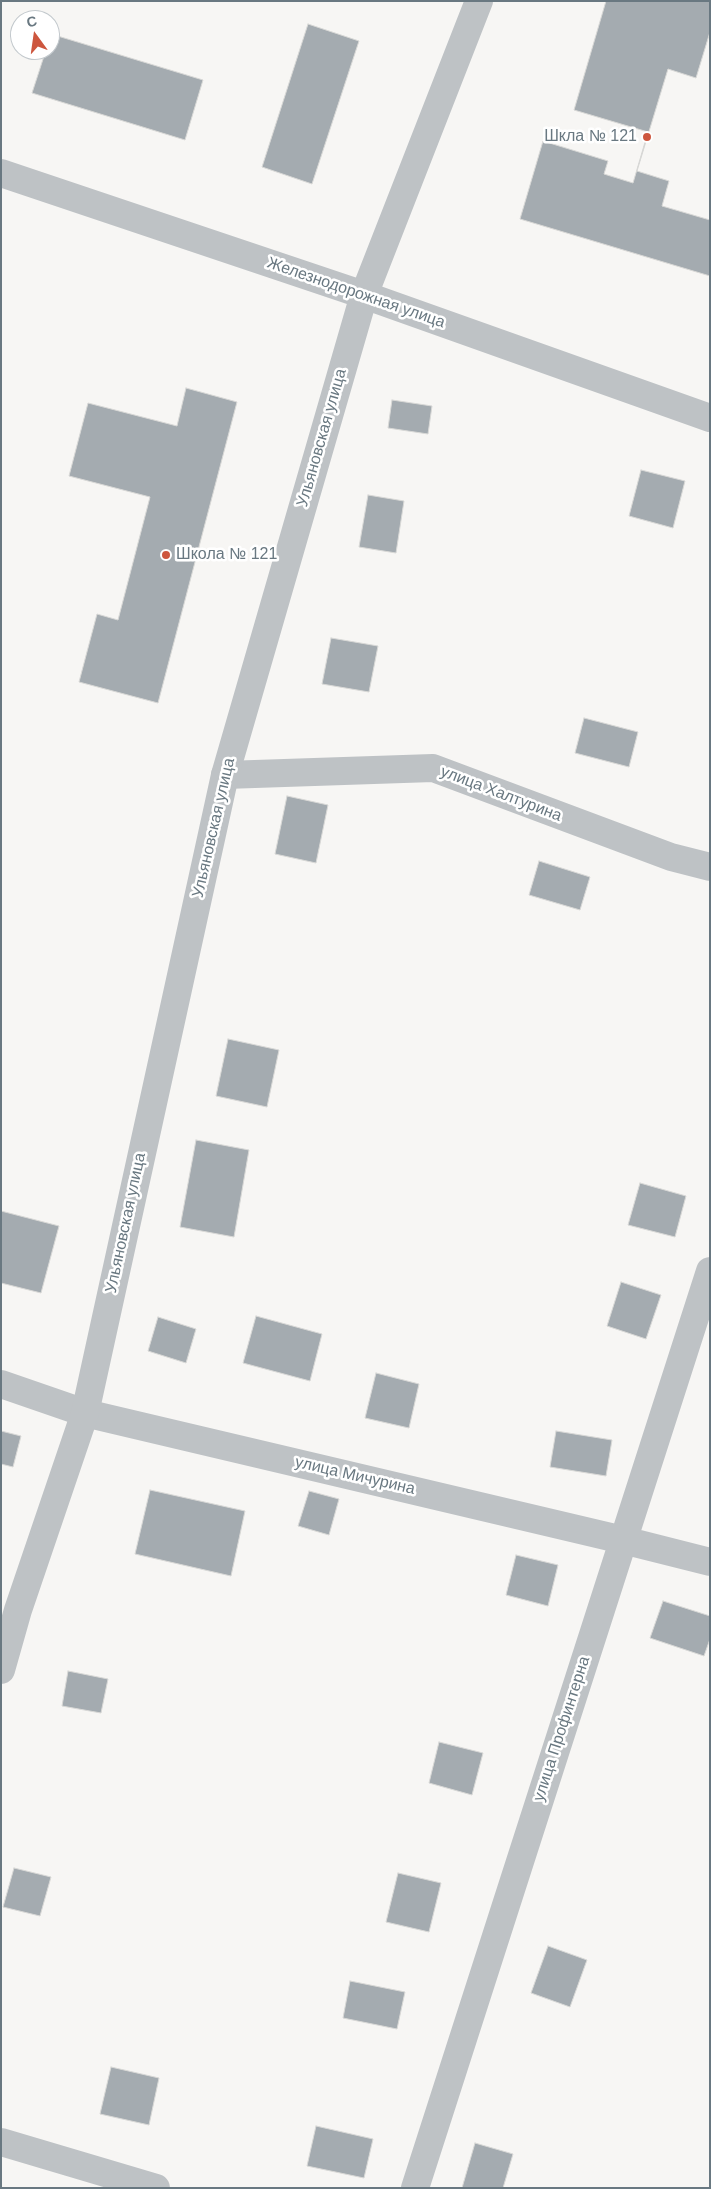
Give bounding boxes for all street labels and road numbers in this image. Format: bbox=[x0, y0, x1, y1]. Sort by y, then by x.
street label: Железнодорожная улица bbox=[265, 253, 447, 333]
street label: Ульяновская улица bbox=[293, 367, 351, 509]
street label: Ульяновская улица bbox=[189, 756, 239, 900]
street label: улица Халтурина bbox=[438, 762, 564, 826]
street label: Ульяновская улица bbox=[102, 1151, 150, 1295]
street label: улица Мичурина bbox=[293, 1453, 417, 1499]
street label: улица Профинтерна bbox=[529, 1654, 595, 1804]

